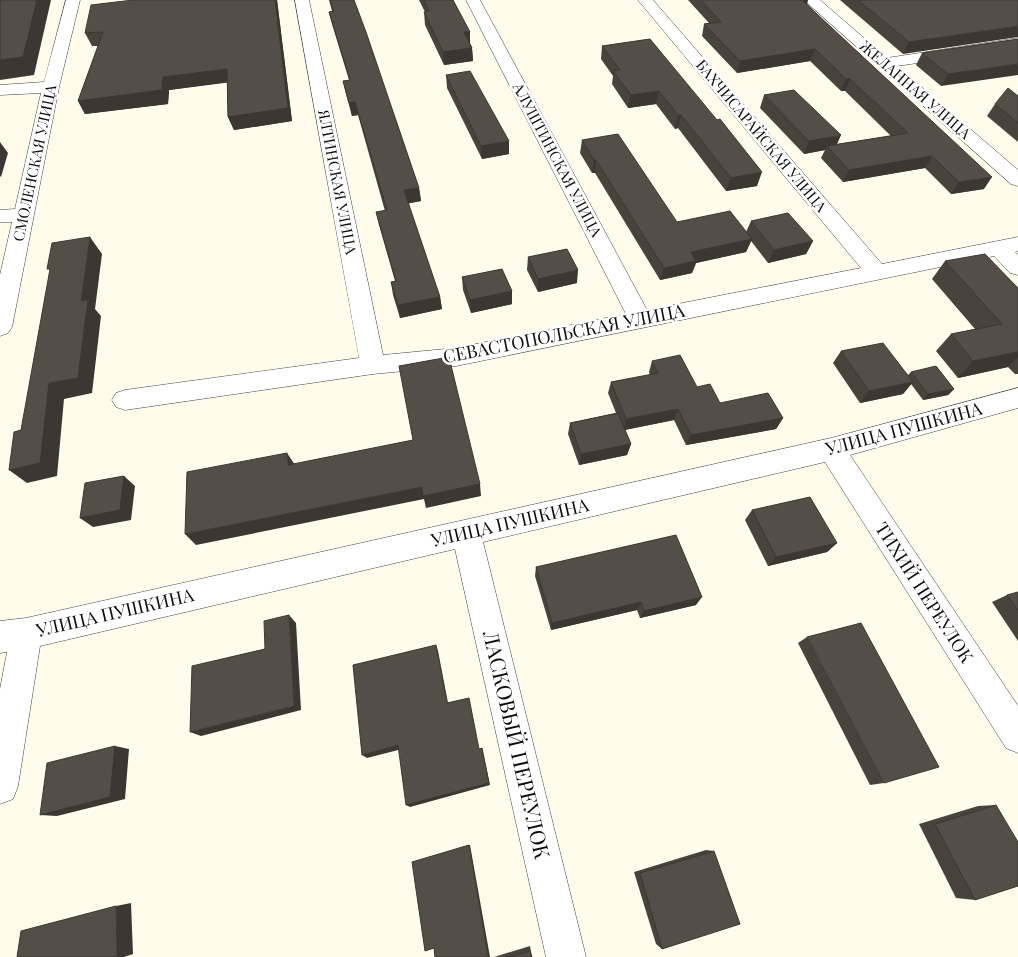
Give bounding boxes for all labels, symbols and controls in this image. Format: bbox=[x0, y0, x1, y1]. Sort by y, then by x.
street label: ЖЕЛАННАЯ УЛИЦА bbox=[856, 35, 976, 143]
street label: БАХЧИСАРАЙСКАЯ УЛИЦА bbox=[692, 55, 832, 216]
street label: АЛУШТИНСКАЯ УЛИЦА bbox=[508, 78, 607, 241]
street label: СМОЛЕНСКАЯ УЛИЦА bbox=[8, 82, 61, 243]
street label: ЯЛТИНСКАЯ УЛИЦА bbox=[314, 107, 362, 257]
street label: СЕВАСТОПОЛЬСКАЯ УЛИЦА bbox=[441, 298, 687, 368]
street label: УЛИЦА ПУШКИНА bbox=[822, 395, 985, 461]
street label: УЛИЦА ПУШКИНА bbox=[428, 492, 591, 552]
street label: ТИХИЙ ПЕРЕУЛОК bbox=[870, 518, 979, 667]
street label: УЛИЦА ПУШКИНА bbox=[33, 582, 196, 642]
street label: ЛАСКОВЫЙ ПЕРЕУЛОК bbox=[478, 626, 558, 862]

